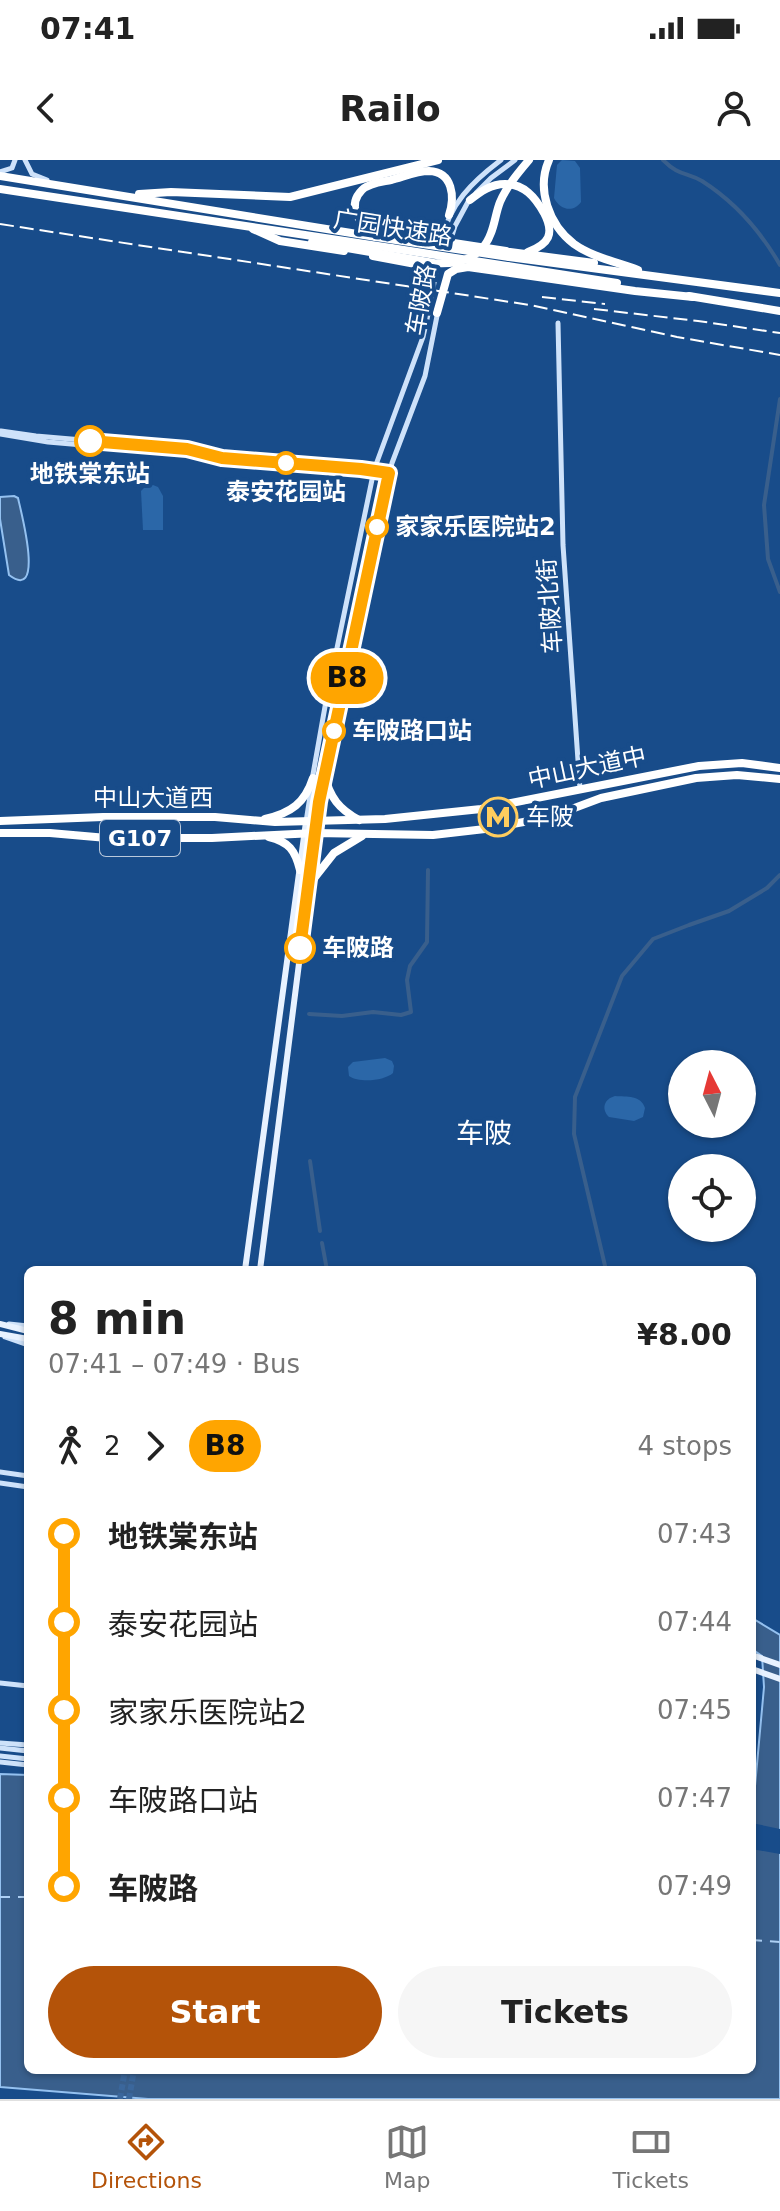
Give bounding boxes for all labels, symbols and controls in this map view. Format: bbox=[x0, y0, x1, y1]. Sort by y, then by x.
text: 07:41 bbox=[40, 11, 136, 46]
icon: back bbox=[24, 86, 68, 130]
icon: person bbox=[712, 86, 756, 130]
text: Railo bbox=[339, 88, 441, 129]
street label: 广园快速路 bbox=[332, 205, 454, 251]
street label: 车陂路 bbox=[401, 262, 441, 338]
marker: 地铁棠东站 bbox=[75, 426, 105, 456]
marker: 泰安花园站 bbox=[275, 452, 297, 474]
place label: 地铁棠东站 bbox=[30, 460, 150, 488]
place label: 泰安花园站 bbox=[226, 478, 346, 506]
place label: 家家乐医院站2 bbox=[395, 513, 556, 541]
marker: 家家乐医院站2 bbox=[366, 516, 388, 538]
street label: 车陂北街 bbox=[533, 557, 567, 655]
line badge: B8 bbox=[311, 652, 383, 704]
text: B8 bbox=[327, 661, 367, 694]
place label: 车陂路口站 bbox=[352, 717, 472, 745]
marker: 车陂路口站 bbox=[323, 720, 345, 742]
street label: 中山大道中 bbox=[525, 742, 649, 794]
street label: 中山大道西 bbox=[93, 784, 213, 812]
metro station icon: 车陂 bbox=[477, 796, 519, 838]
place label: 车陂 bbox=[526, 803, 574, 831]
road number: G107 bbox=[100, 820, 180, 856]
marker: 车陂路 bbox=[285, 933, 315, 963]
place label: 车陂路 bbox=[322, 934, 394, 962]
north arrow bbox=[668, 1050, 756, 1138]
map controls bbox=[668, 1050, 756, 1242]
district label: 车陂 bbox=[456, 1117, 512, 1150]
button: locate bbox=[668, 1154, 756, 1242]
text: 8 min bbox=[48, 1293, 186, 1344]
text: ¥8.00 bbox=[637, 1317, 732, 1352]
text: 07:41 – 07:49 · Bus bbox=[48, 1349, 300, 1379]
icon: walk bbox=[48, 1424, 92, 1468]
icon: forward bbox=[133, 1424, 177, 1468]
text: B8 bbox=[205, 1429, 245, 1462]
text: 2 bbox=[104, 1431, 121, 1461]
text: 4 stops bbox=[637, 1431, 732, 1461]
text: 地铁棠东站 bbox=[108, 1519, 258, 1554]
text: 07:43 bbox=[657, 1519, 732, 1549]
text: 泰安花园站 bbox=[108, 1607, 258, 1642]
text: 07:44 bbox=[657, 1607, 732, 1637]
text: 家家乐医院站2 bbox=[108, 1695, 307, 1730]
text: 07:45 bbox=[657, 1695, 732, 1725]
text: 车陂路口站 bbox=[108, 1783, 258, 1818]
text: 07:47 bbox=[657, 1783, 732, 1813]
text: 车陂路 bbox=[108, 1871, 198, 1906]
text: 07:49 bbox=[657, 1871, 732, 1901]
button: Start bbox=[48, 1966, 382, 2058]
button: Tickets bbox=[398, 1966, 732, 2058]
tab: Directions bbox=[91, 2120, 202, 2193]
tab: Map bbox=[384, 2120, 430, 2193]
tab: Tickets bbox=[612, 2120, 689, 2193]

